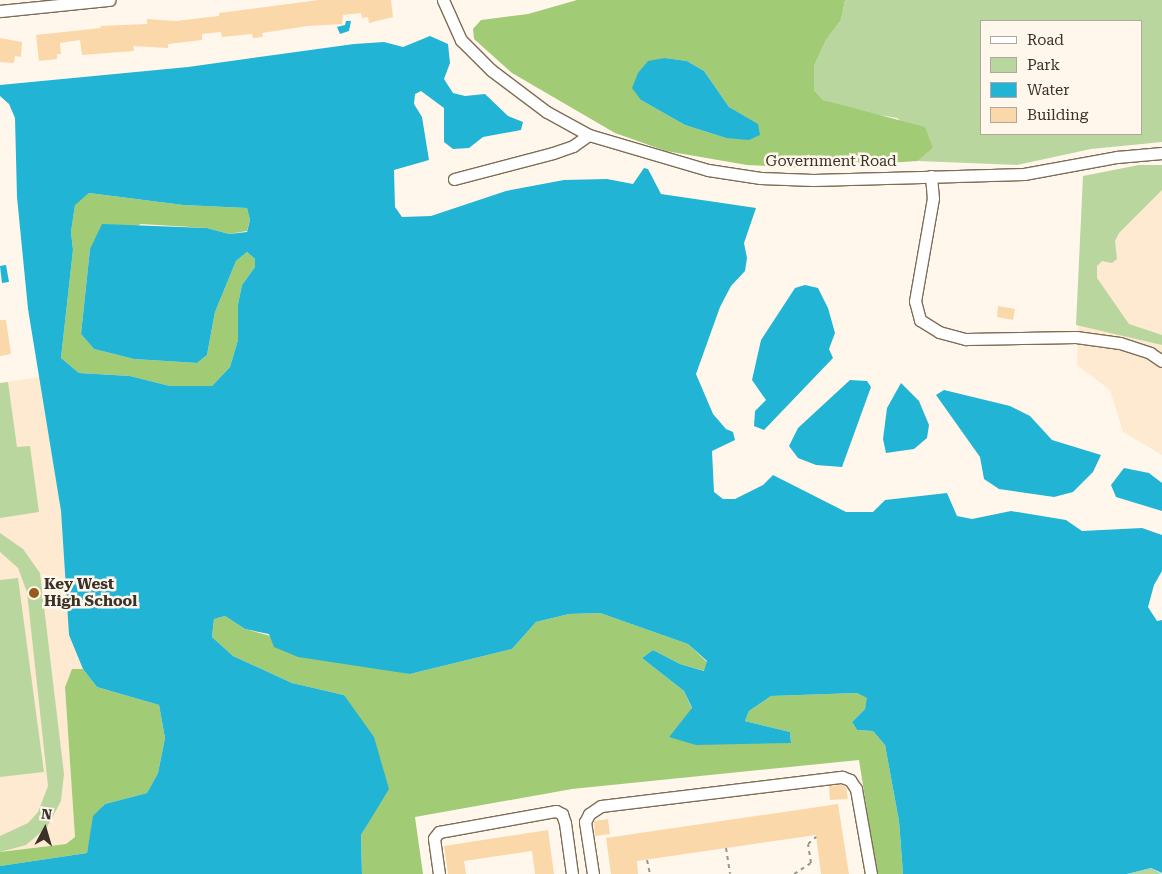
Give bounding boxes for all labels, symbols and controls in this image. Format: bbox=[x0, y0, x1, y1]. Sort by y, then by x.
legend bbox=[980, 20, 1142, 135]
text: Road bbox=[1027, 31, 1064, 49]
text: Park bbox=[1027, 56, 1060, 74]
text: Water bbox=[1027, 81, 1069, 99]
text: Building bbox=[1027, 106, 1088, 124]
street label: Government Road bbox=[765, 153, 897, 171]
place label: Key West High School bbox=[44, 575, 137, 610]
marker: Key West High School bbox=[28, 587, 40, 599]
north arrow bbox=[20, 804, 70, 854]
text: N bbox=[40, 806, 53, 823]

